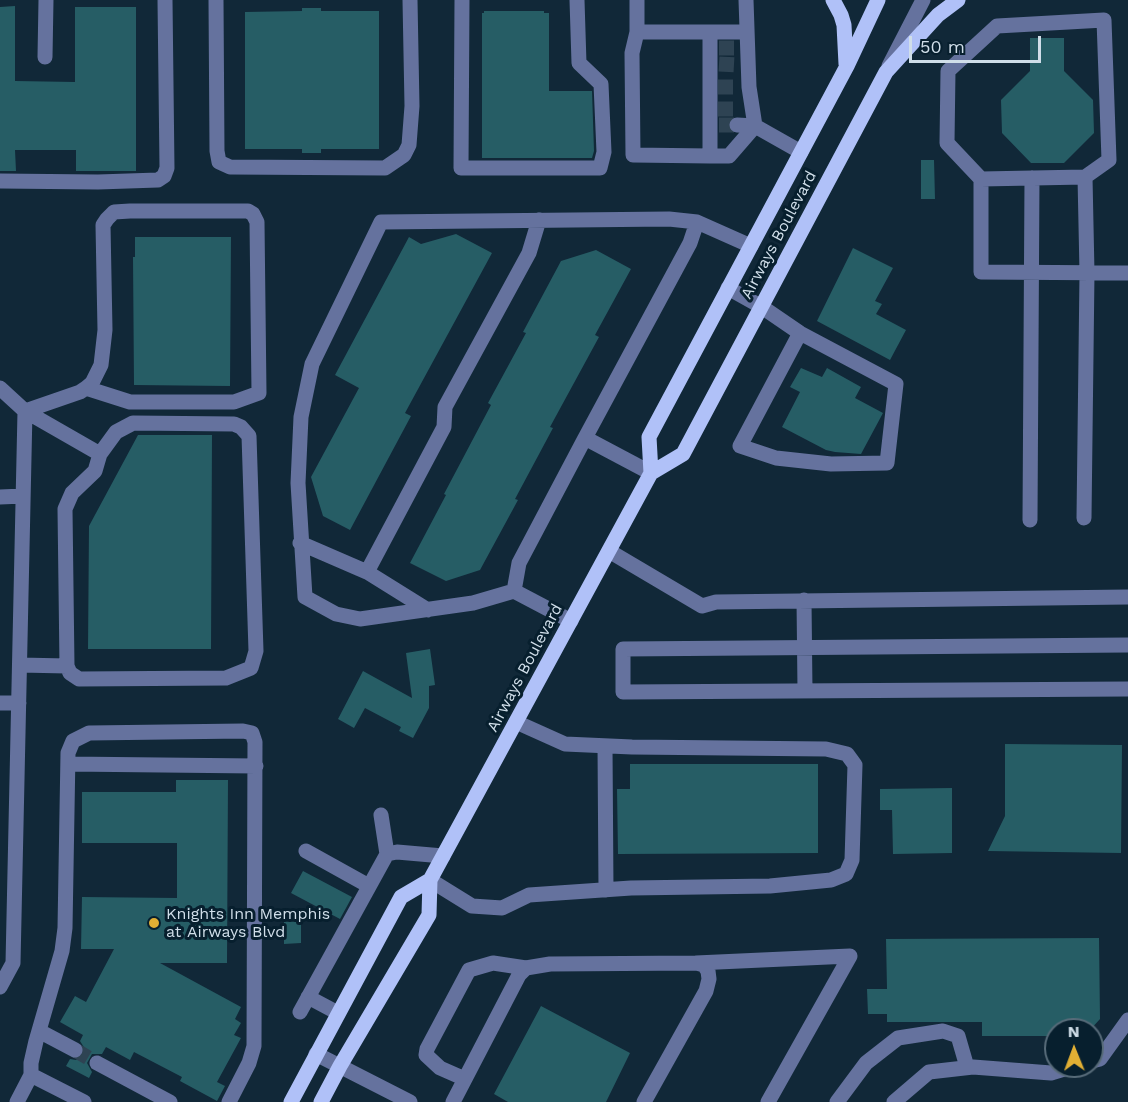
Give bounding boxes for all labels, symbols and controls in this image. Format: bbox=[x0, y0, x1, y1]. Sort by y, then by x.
scale bar bbox=[912, 24, 1044, 62]
text: 50 m bbox=[920, 36, 965, 57]
street label: Airways Boulevard bbox=[737, 168, 821, 302]
street label: Airways Boulevard bbox=[483, 601, 567, 735]
place label: Knights Inn Memphis at Airways Blvd bbox=[166, 904, 330, 942]
marker: Knights Inn Memphis at Airways Blvd bbox=[147, 916, 161, 930]
north arrow bbox=[1044, 1018, 1104, 1078]
text: N bbox=[1068, 1022, 1080, 1041]

